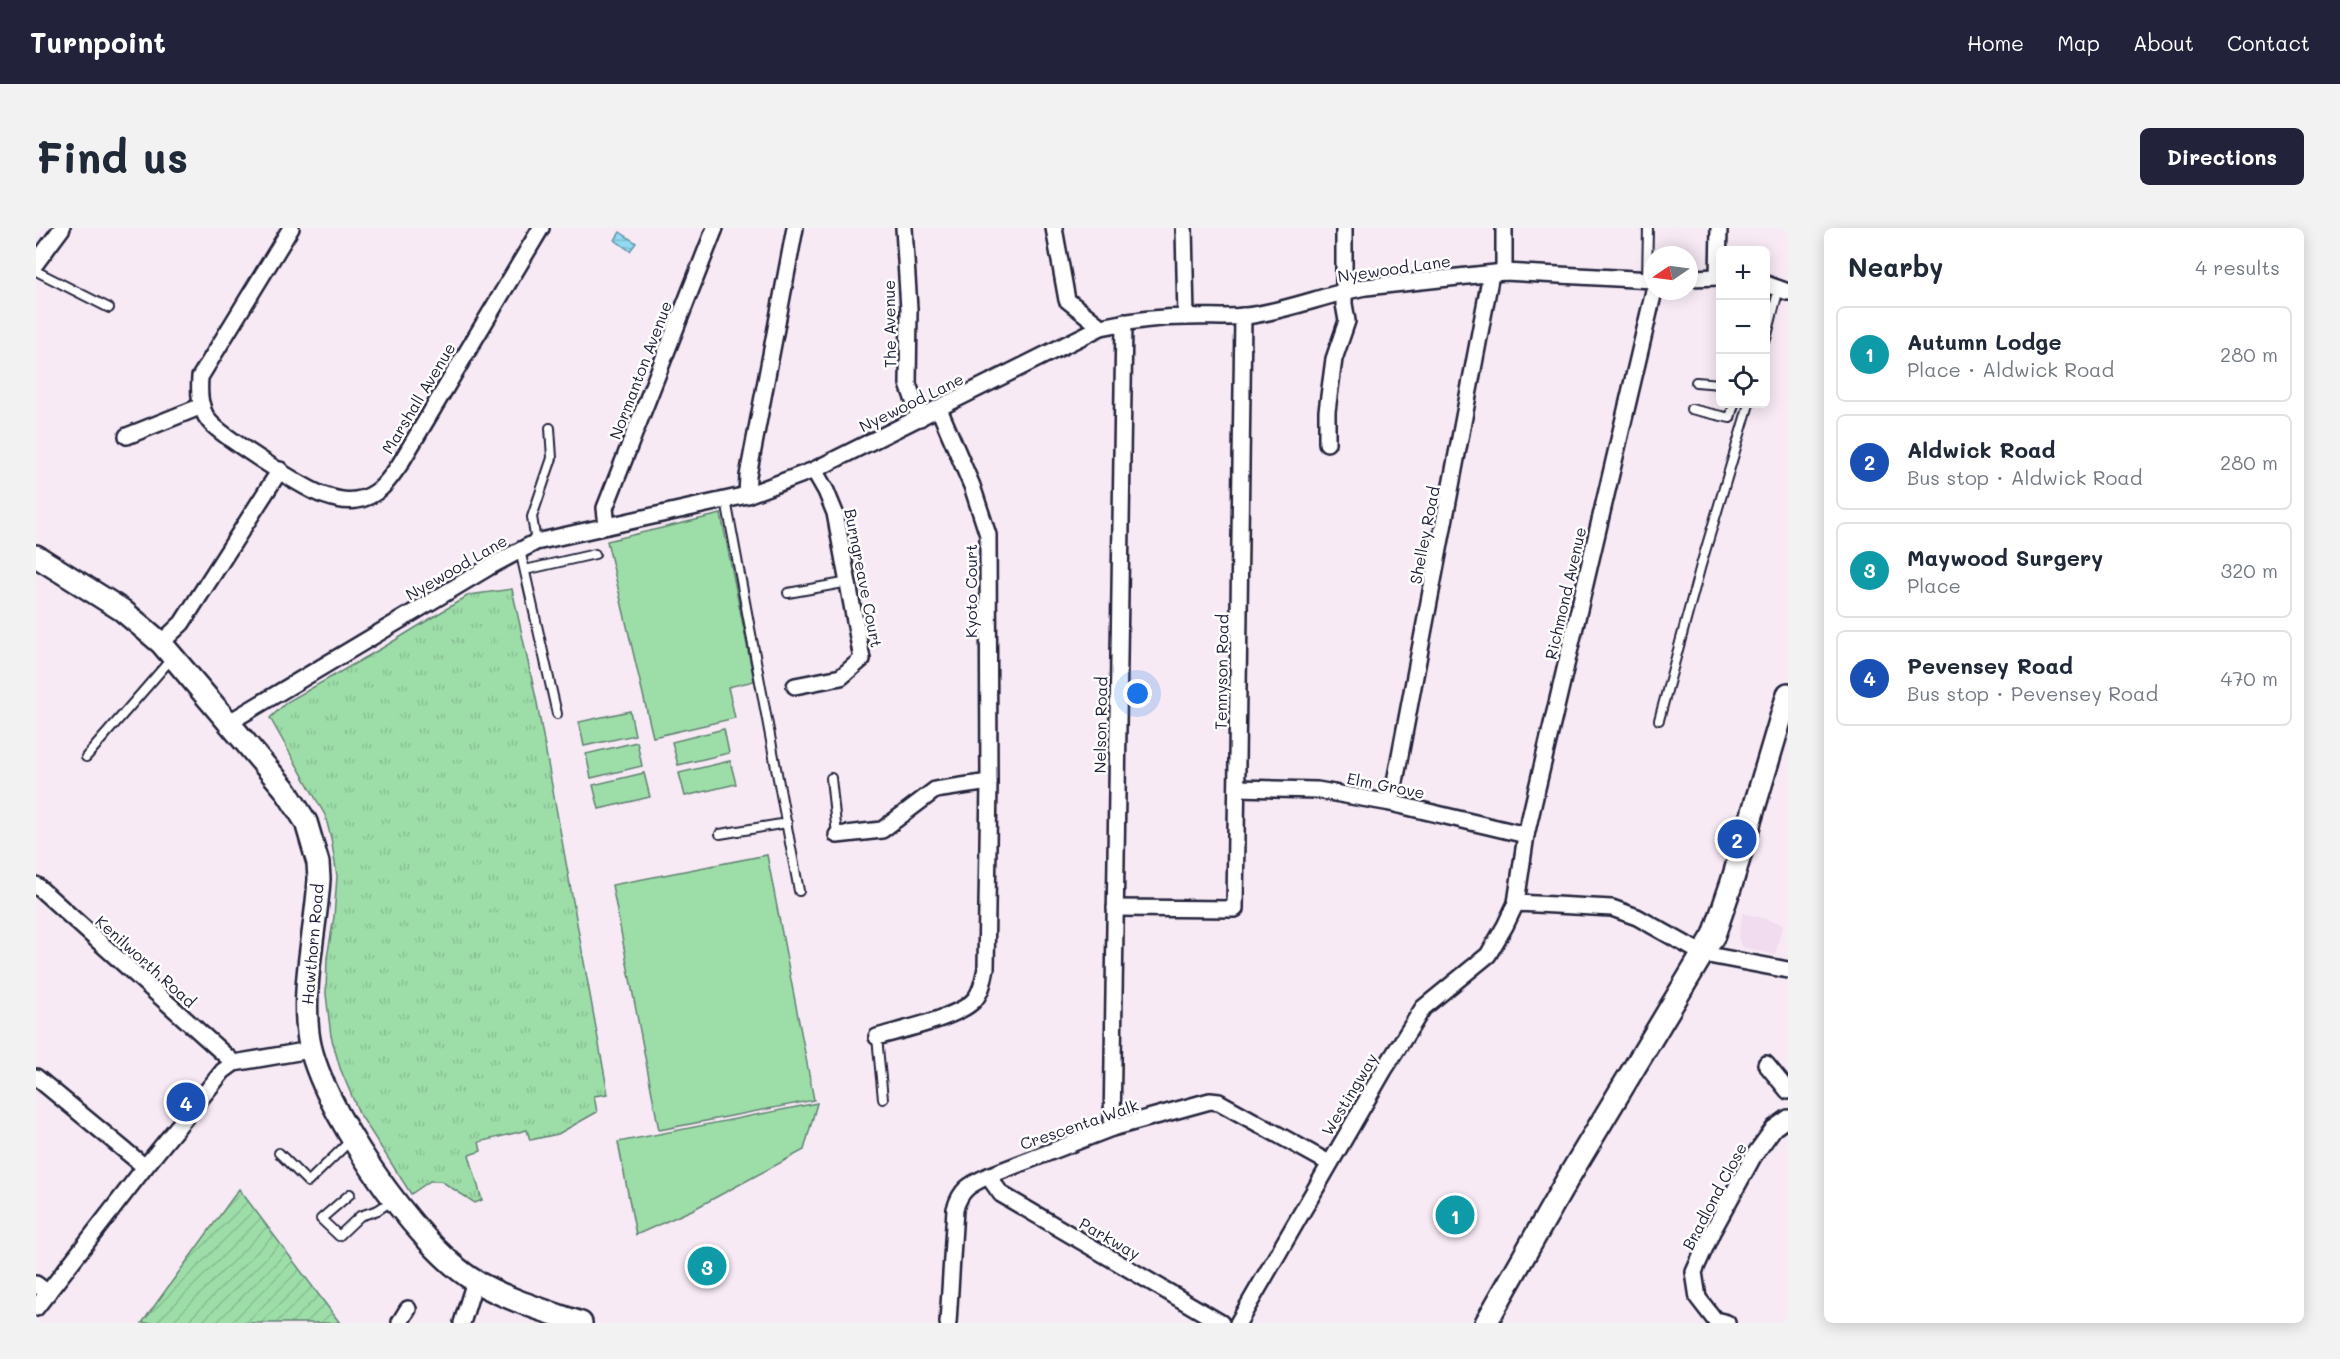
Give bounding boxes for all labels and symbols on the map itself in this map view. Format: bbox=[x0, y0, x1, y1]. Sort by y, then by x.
north arrow bbox=[1644, 246, 1698, 300]
street label: Nyewood Lane bbox=[1336, 250, 1452, 286]
street label: The Avenue bbox=[878, 280, 900, 368]
street label: Normanton Avenue bbox=[604, 298, 676, 442]
street label: Marshall Avenue bbox=[377, 339, 459, 457]
street label: Nyewood Lane bbox=[855, 368, 967, 436]
street label: Shelley Road bbox=[1404, 484, 1444, 586]
street label: Burngreave Court bbox=[840, 507, 888, 649]
street label: Richmond Avenue bbox=[1540, 525, 1590, 661]
street label: Nyewood Lane bbox=[401, 529, 511, 605]
street label: Kyoto Court bbox=[960, 544, 981, 638]
street label: Tennyson Road bbox=[1209, 614, 1233, 730]
street label: Nelson Road bbox=[1089, 676, 1111, 774]
your location bbox=[1123, 679, 1152, 708]
street label: Elm Grove bbox=[1345, 767, 1427, 803]
pin: 2 bbox=[1718, 816, 1756, 862]
street label: Hawthorn Road bbox=[296, 883, 328, 1005]
street label: Kenilworth Road bbox=[91, 910, 201, 1012]
street label: Westingway bbox=[1316, 1049, 1382, 1139]
pin: 4 bbox=[166, 1080, 206, 1124]
street label: Crescenta Walk bbox=[1017, 1094, 1141, 1154]
street label: Bradlond Close bbox=[1677, 1139, 1751, 1253]
pin: 1 bbox=[1436, 1192, 1474, 1238]
street label: Parkway bbox=[1076, 1212, 1144, 1264]
pin: 3 bbox=[688, 1244, 726, 1288]

